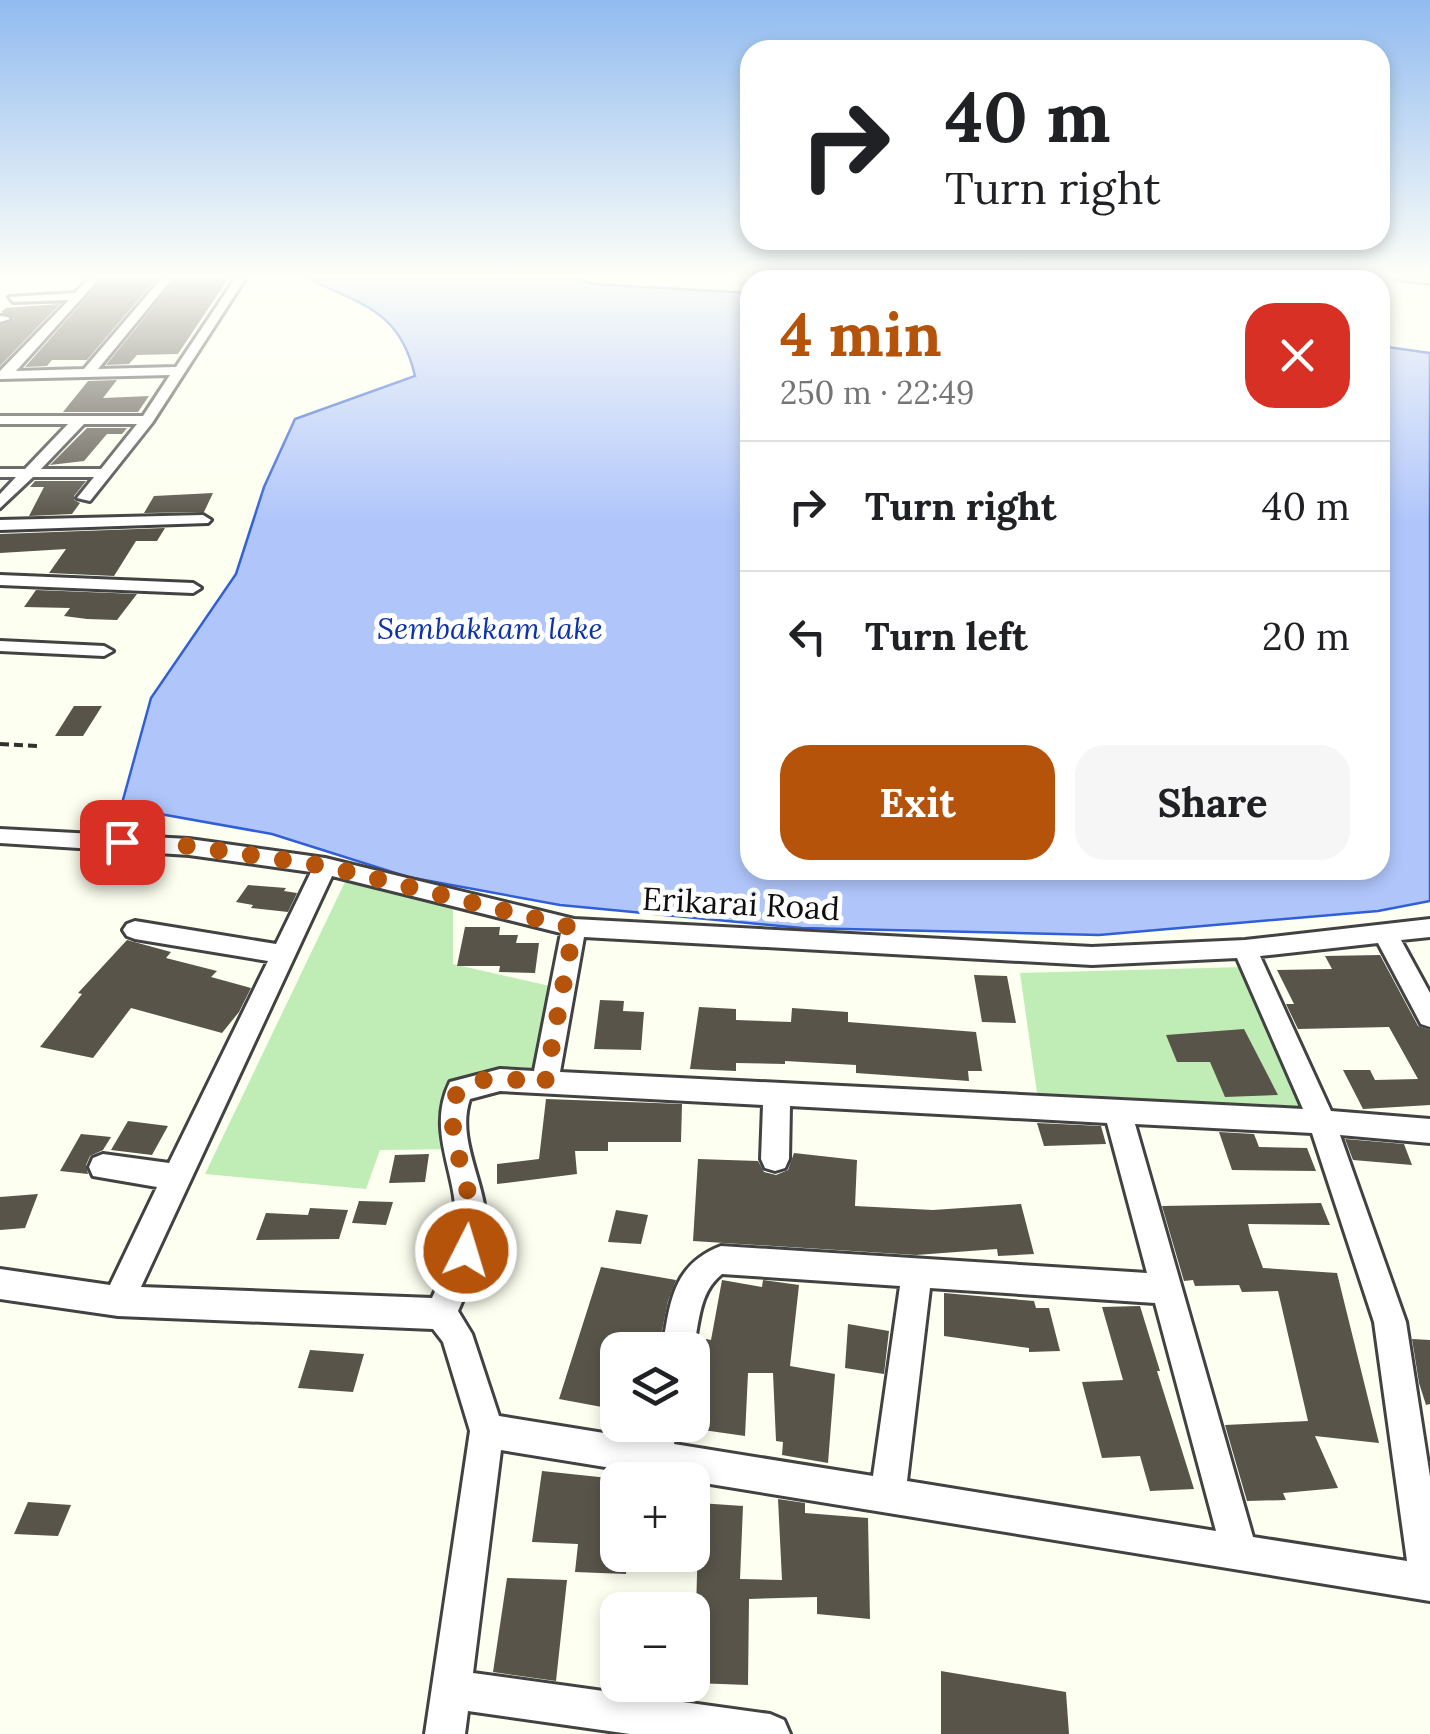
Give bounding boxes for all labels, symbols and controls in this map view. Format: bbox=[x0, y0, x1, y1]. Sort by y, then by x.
text: 40 m bbox=[945, 72, 1111, 161]
icon: right bbox=[780, 80, 910, 210]
text: Turn right bbox=[945, 159, 1161, 216]
text: 4 min bbox=[780, 296, 942, 372]
button: close bbox=[1245, 303, 1350, 408]
text: 250 m · 22:49 bbox=[780, 372, 975, 413]
icon: right bbox=[780, 479, 835, 534]
text: Turn right bbox=[865, 482, 1056, 530]
text: 40 m bbox=[1262, 482, 1350, 530]
water label: Sembakkam lake bbox=[377, 609, 603, 647]
icon: left bbox=[780, 609, 835, 664]
text: Turn left bbox=[865, 612, 1028, 660]
text: 20 m bbox=[1262, 612, 1350, 660]
button: Exit bbox=[780, 745, 1055, 860]
button: Share bbox=[1075, 745, 1350, 860]
pin bbox=[80, 800, 165, 885]
icon: arrive bbox=[95, 815, 150, 870]
street label: Erikarai Road bbox=[641, 878, 841, 929]
position arrow bbox=[414, 1199, 518, 1303]
map controls bbox=[600, 1332, 710, 1702]
button: layers bbox=[600, 1332, 710, 1442]
button: + bbox=[600, 1462, 710, 1572]
button: − bbox=[600, 1592, 710, 1702]

